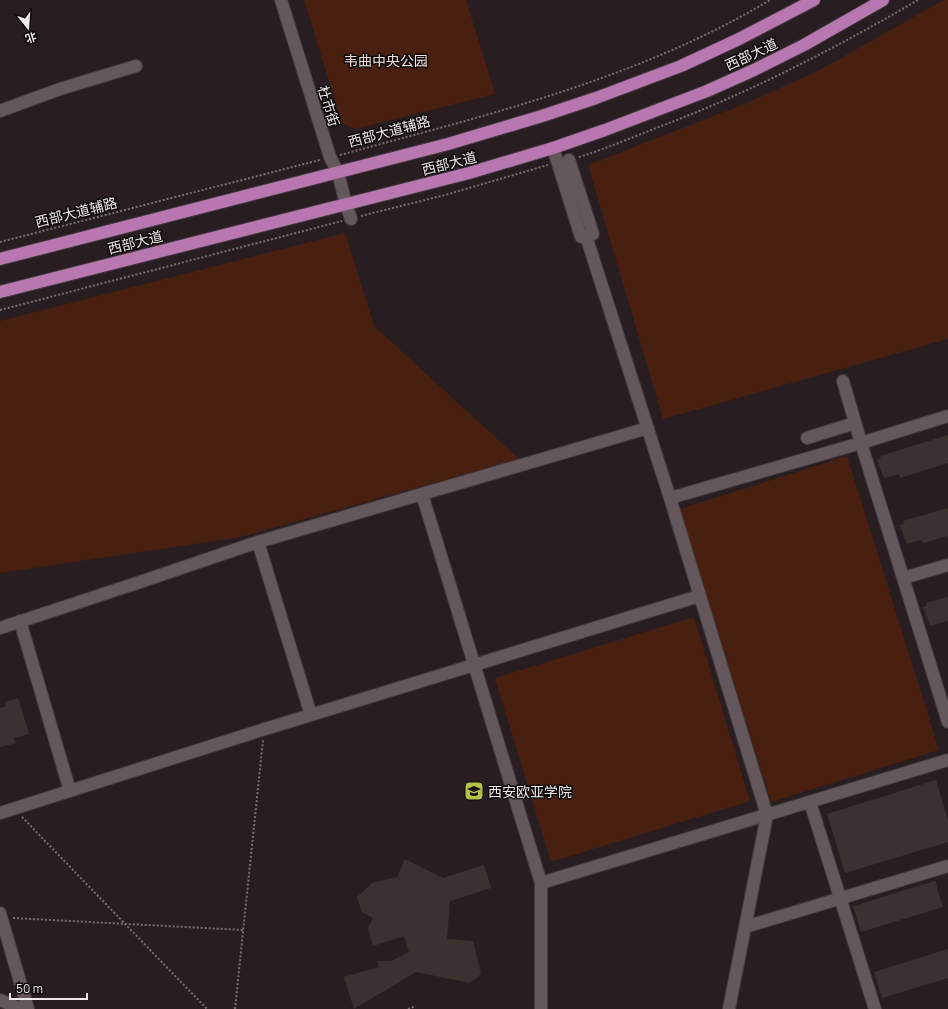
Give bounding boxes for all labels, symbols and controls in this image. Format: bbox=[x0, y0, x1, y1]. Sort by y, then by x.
north arrow bbox=[8, 8, 48, 48]
text: 北 bbox=[24, 29, 39, 47]
street label: 西部大道 bbox=[722, 34, 780, 74]
park label: 韦曲中央公园 bbox=[344, 51, 428, 70]
street label: 杜市街 bbox=[314, 83, 344, 129]
street label: 西部大道辅路 bbox=[346, 111, 432, 151]
street label: 西部大道 bbox=[420, 147, 478, 179]
street label: 西部大道辅路 bbox=[33, 193, 119, 231]
street label: 西部大道 bbox=[106, 226, 164, 258]
school or university icon: 西安欧亚学院 bbox=[463, 780, 485, 802]
place label: 西安欧亚学院 bbox=[488, 782, 572, 801]
scale bar bbox=[10, 975, 87, 1001]
text: 50 m bbox=[16, 980, 43, 997]

